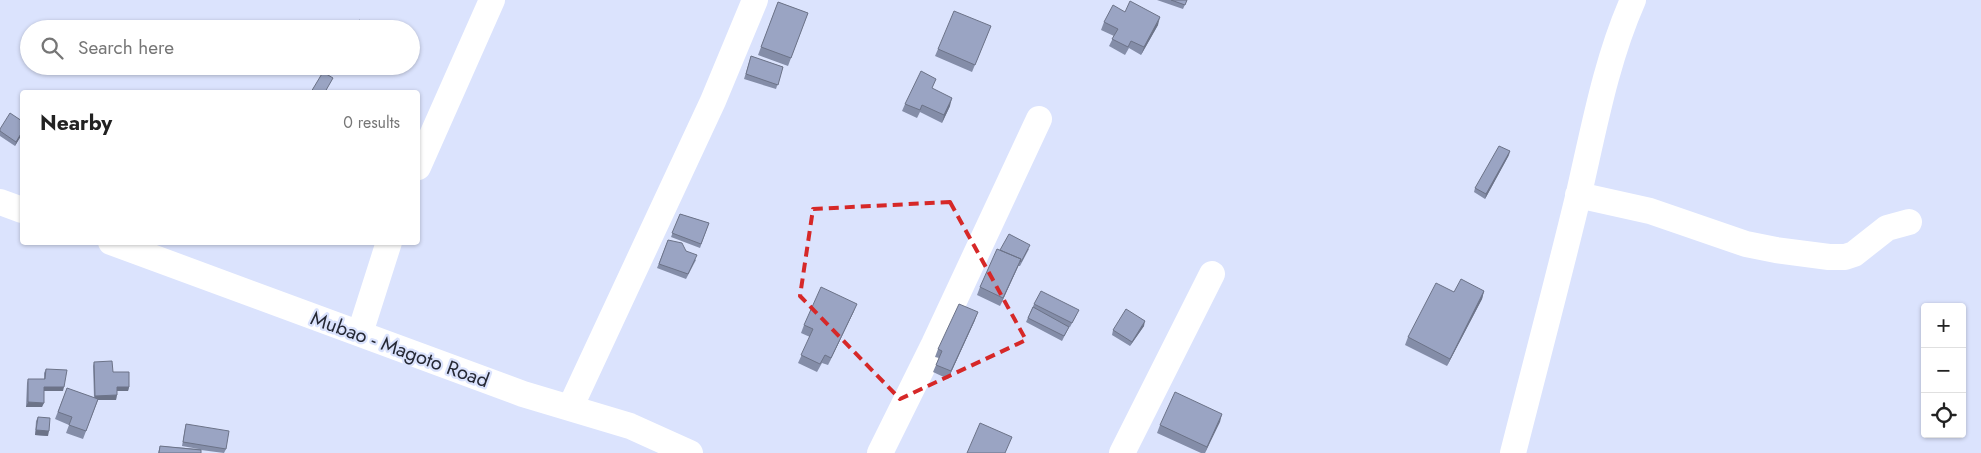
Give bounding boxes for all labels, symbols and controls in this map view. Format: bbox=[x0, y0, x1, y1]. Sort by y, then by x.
search box bbox=[20, 20, 420, 75]
icon: search bbox=[38, 34, 66, 62]
text: Search here bbox=[78, 34, 174, 61]
text: Nearby bbox=[40, 108, 112, 138]
text: 0 results bbox=[343, 111, 400, 134]
map controls bbox=[1921, 303, 1966, 438]
button: + bbox=[1921, 303, 1966, 348]
street label: Mubao - Magoto Road bbox=[307, 304, 493, 395]
button: − bbox=[1921, 348, 1966, 393]
button: locate bbox=[1921, 393, 1966, 438]

